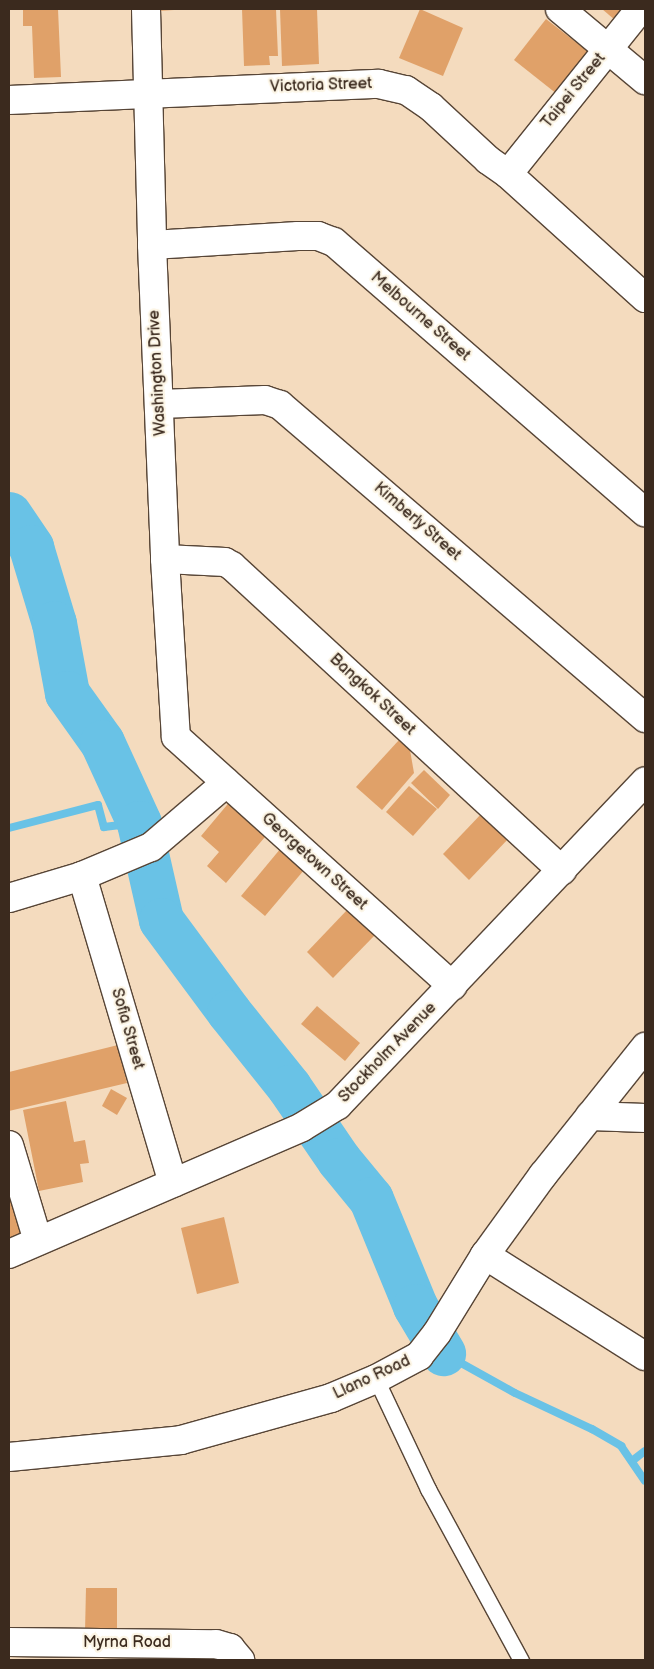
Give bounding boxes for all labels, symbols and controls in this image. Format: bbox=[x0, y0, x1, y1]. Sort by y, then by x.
street label: Taipei Street bbox=[538, 49, 610, 133]
street label: Victoria Street bbox=[269, 75, 373, 97]
street label: Melbourne Street bbox=[366, 268, 474, 366]
street label: Washington Drive bbox=[145, 310, 171, 436]
street label: Kimberly Street bbox=[369, 478, 465, 566]
street label: Bangkok Street bbox=[325, 650, 419, 740]
street label: Georgetown Street bbox=[257, 809, 371, 915]
street label: Sofia Street bbox=[106, 986, 148, 1072]
street label: Stockholm Avenue bbox=[335, 999, 441, 1107]
street label: Llano Road bbox=[330, 1352, 414, 1404]
street label: Myrna Road bbox=[83, 1633, 171, 1653]

